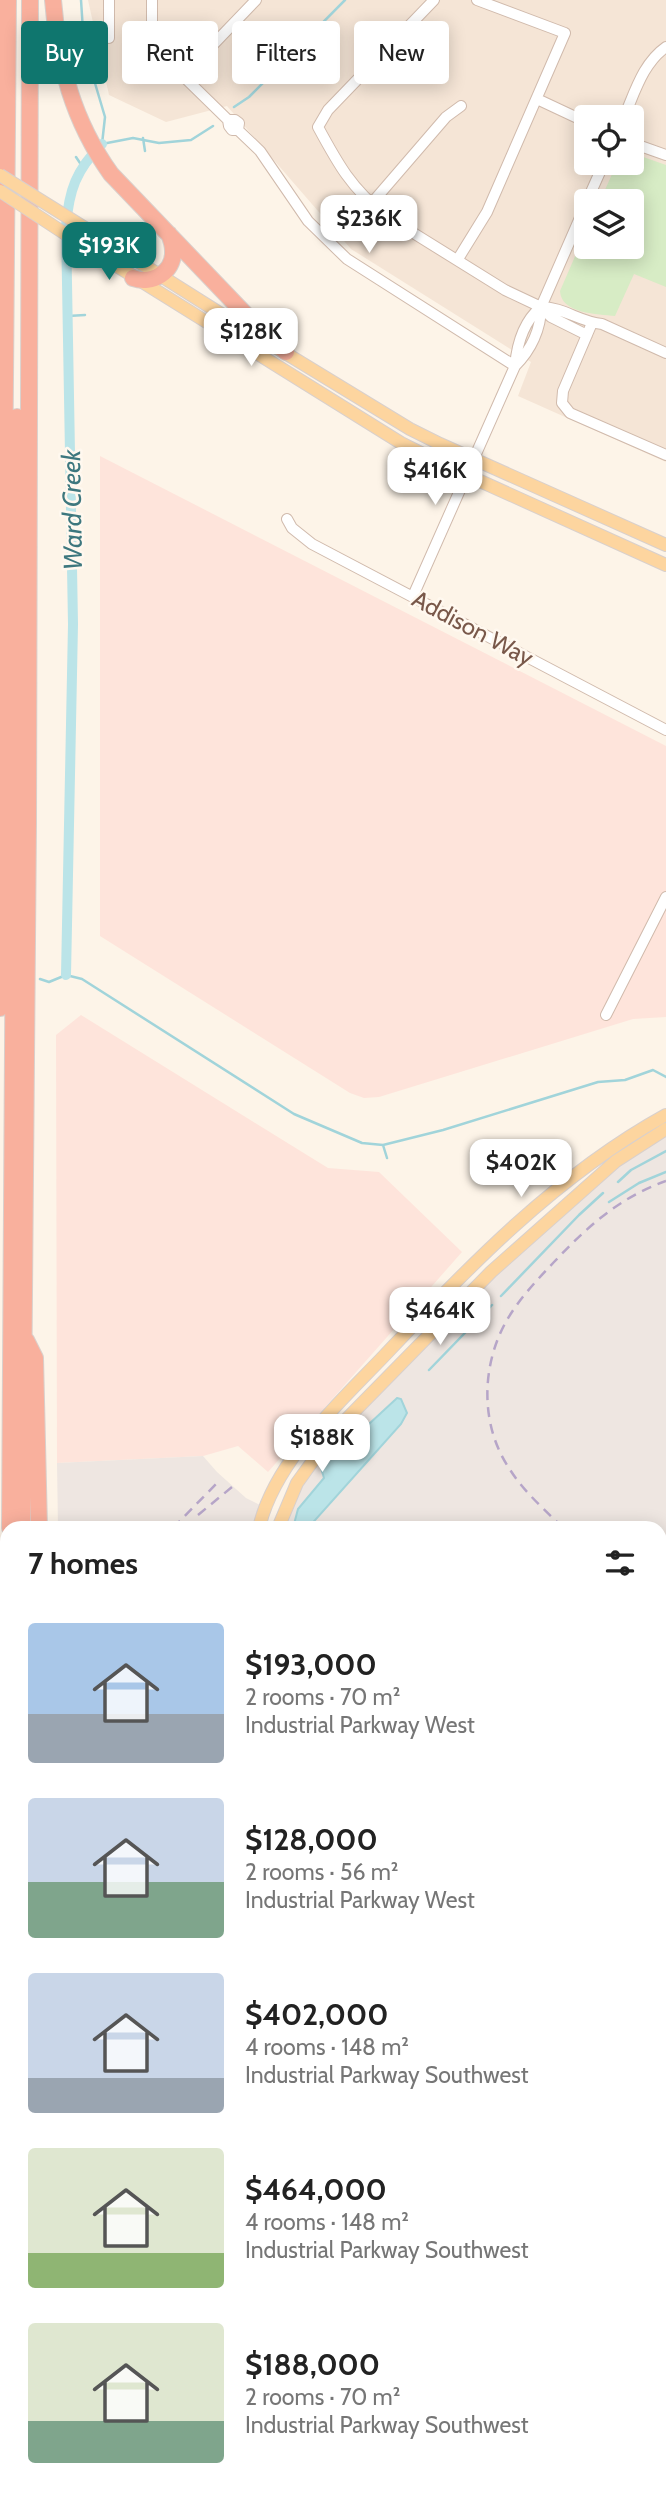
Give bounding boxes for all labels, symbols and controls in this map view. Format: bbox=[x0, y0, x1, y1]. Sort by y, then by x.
chip: Buy bbox=[21, 21, 108, 84]
chip: Rent bbox=[122, 21, 218, 84]
chip: Filters bbox=[232, 21, 340, 84]
chip: New bbox=[354, 21, 449, 84]
map controls bbox=[574, 105, 644, 259]
button: locate bbox=[574, 105, 644, 175]
button: layers bbox=[574, 189, 644, 259]
pin: $236K bbox=[320, 196, 418, 255]
text: $236K bbox=[336, 204, 402, 232]
pin: $193K bbox=[60, 222, 158, 282]
text: $193K bbox=[78, 231, 140, 259]
pin: $128K bbox=[202, 308, 300, 368]
text: $128K bbox=[220, 317, 282, 345]
pin: $416K bbox=[386, 448, 484, 507]
water label: Ward Creek bbox=[55, 449, 89, 570]
text: $416K bbox=[403, 456, 467, 484]
street label: Addison Way bbox=[407, 584, 539, 672]
pin: $402K bbox=[472, 1140, 570, 1199]
text: $402K bbox=[486, 1148, 556, 1176]
pin: $464K bbox=[391, 1288, 489, 1347]
text: $464K bbox=[405, 1296, 475, 1324]
pin: $188K bbox=[273, 1414, 371, 1474]
text: $188K bbox=[290, 1423, 354, 1451]
icon: filters bbox=[601, 1544, 639, 1582]
text: 7 homes bbox=[28, 1545, 138, 1582]
text: $193,000 bbox=[245, 1646, 377, 1683]
icon: home bbox=[84, 1651, 168, 1735]
text: 2 rooms · 70 m² bbox=[245, 1683, 400, 1711]
text: Industrial Parkway West bbox=[245, 1711, 475, 1739]
text: $128,000 bbox=[245, 1821, 378, 1858]
icon: home bbox=[84, 1826, 168, 1910]
text: 2 rooms · 56 m² bbox=[245, 1858, 399, 1886]
text: Industrial Parkway West bbox=[245, 1886, 475, 1914]
text: $402,000 bbox=[245, 1996, 388, 2033]
icon: home bbox=[84, 2001, 168, 2085]
text: 4 rooms · 148 m² bbox=[245, 2033, 409, 2061]
text: Industrial Parkway Southwest bbox=[245, 2061, 529, 2089]
text: $464,000 bbox=[245, 2171, 387, 2208]
icon: home bbox=[84, 2176, 168, 2260]
text: 4 rooms · 148 m² bbox=[245, 2208, 409, 2236]
text: Industrial Parkway Southwest bbox=[245, 2236, 529, 2264]
text: $188,000 bbox=[245, 2346, 380, 2383]
icon: home bbox=[84, 2351, 168, 2435]
text: 2 rooms · 70 m² bbox=[245, 2383, 400, 2411]
text: Industrial Parkway Southwest bbox=[245, 2411, 529, 2439]

